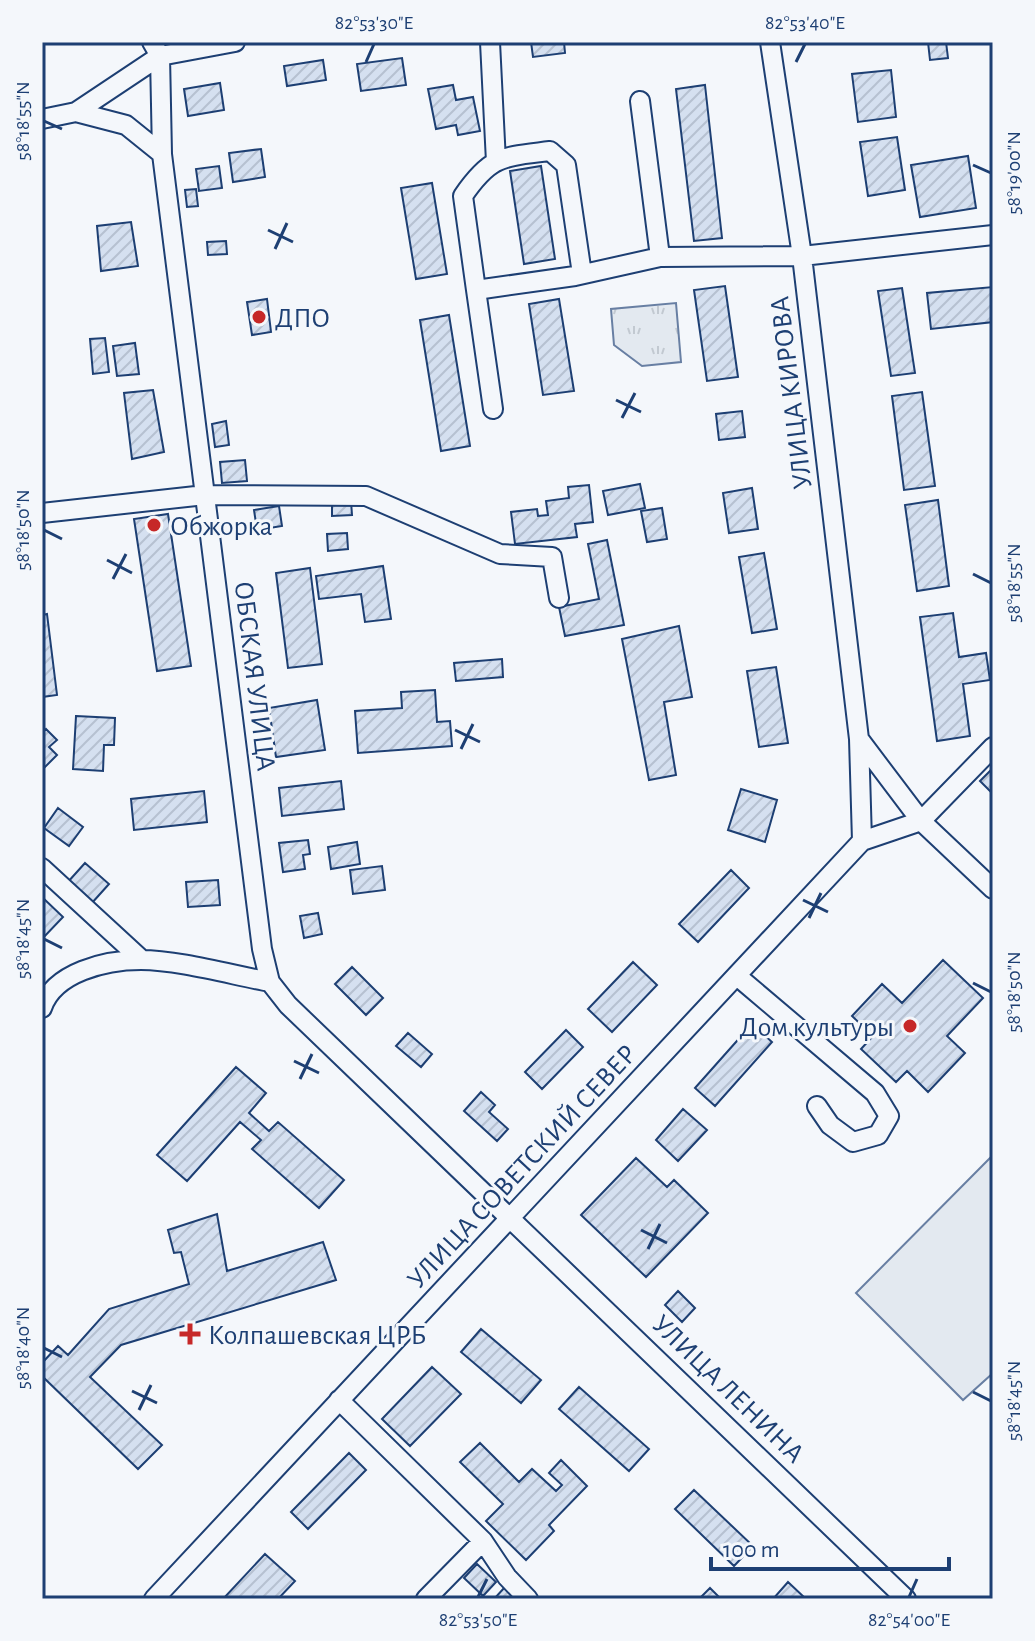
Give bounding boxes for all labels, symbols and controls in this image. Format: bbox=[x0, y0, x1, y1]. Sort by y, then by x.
text: 82°53'30"E bbox=[335, 13, 414, 33]
text: 82°53'40"E bbox=[765, 13, 845, 33]
text: 58°18'55"N bbox=[13, 81, 33, 161]
text: 58°19'00"N bbox=[1004, 131, 1024, 215]
street label: УЛИЦА КИРОВА bbox=[766, 295, 818, 491]
place label: ДПО bbox=[275, 305, 330, 333]
marker: ДПО bbox=[250, 308, 268, 326]
text: 58°18'50"N bbox=[13, 489, 33, 571]
place label: Обжорка bbox=[170, 513, 273, 541]
marker: Обжорка bbox=[145, 516, 163, 534]
text: 58°18'55"N bbox=[1004, 543, 1024, 623]
street label: ОБСКАЯ УЛИЦА bbox=[228, 580, 280, 773]
text: 58°18'45"N bbox=[13, 899, 33, 979]
text: 58°18'50"N bbox=[1004, 951, 1024, 1033]
place label: Дом культуры bbox=[739, 1014, 894, 1042]
marker: Дом культуры bbox=[901, 1017, 919, 1035]
street label: УЛИЦА СОВЕТСКИЙ СЕВЕР bbox=[402, 1040, 642, 1294]
text: 58°18'40"N bbox=[13, 1307, 33, 1389]
street label: УЛИЦА ЛЕНИНА bbox=[646, 1310, 809, 1469]
place label: Колпашевская ЦРБ bbox=[208, 1322, 427, 1350]
marker: Колпашевская ЦРБ bbox=[179, 1323, 201, 1345]
text: 58°18'45"N bbox=[1004, 1361, 1024, 1441]
scale bar bbox=[711, 1521, 949, 1571]
text: 100 m bbox=[723, 1538, 780, 1562]
text: 82°53'50"E bbox=[439, 1610, 518, 1630]
text: 82°54'00"E bbox=[868, 1610, 950, 1630]

